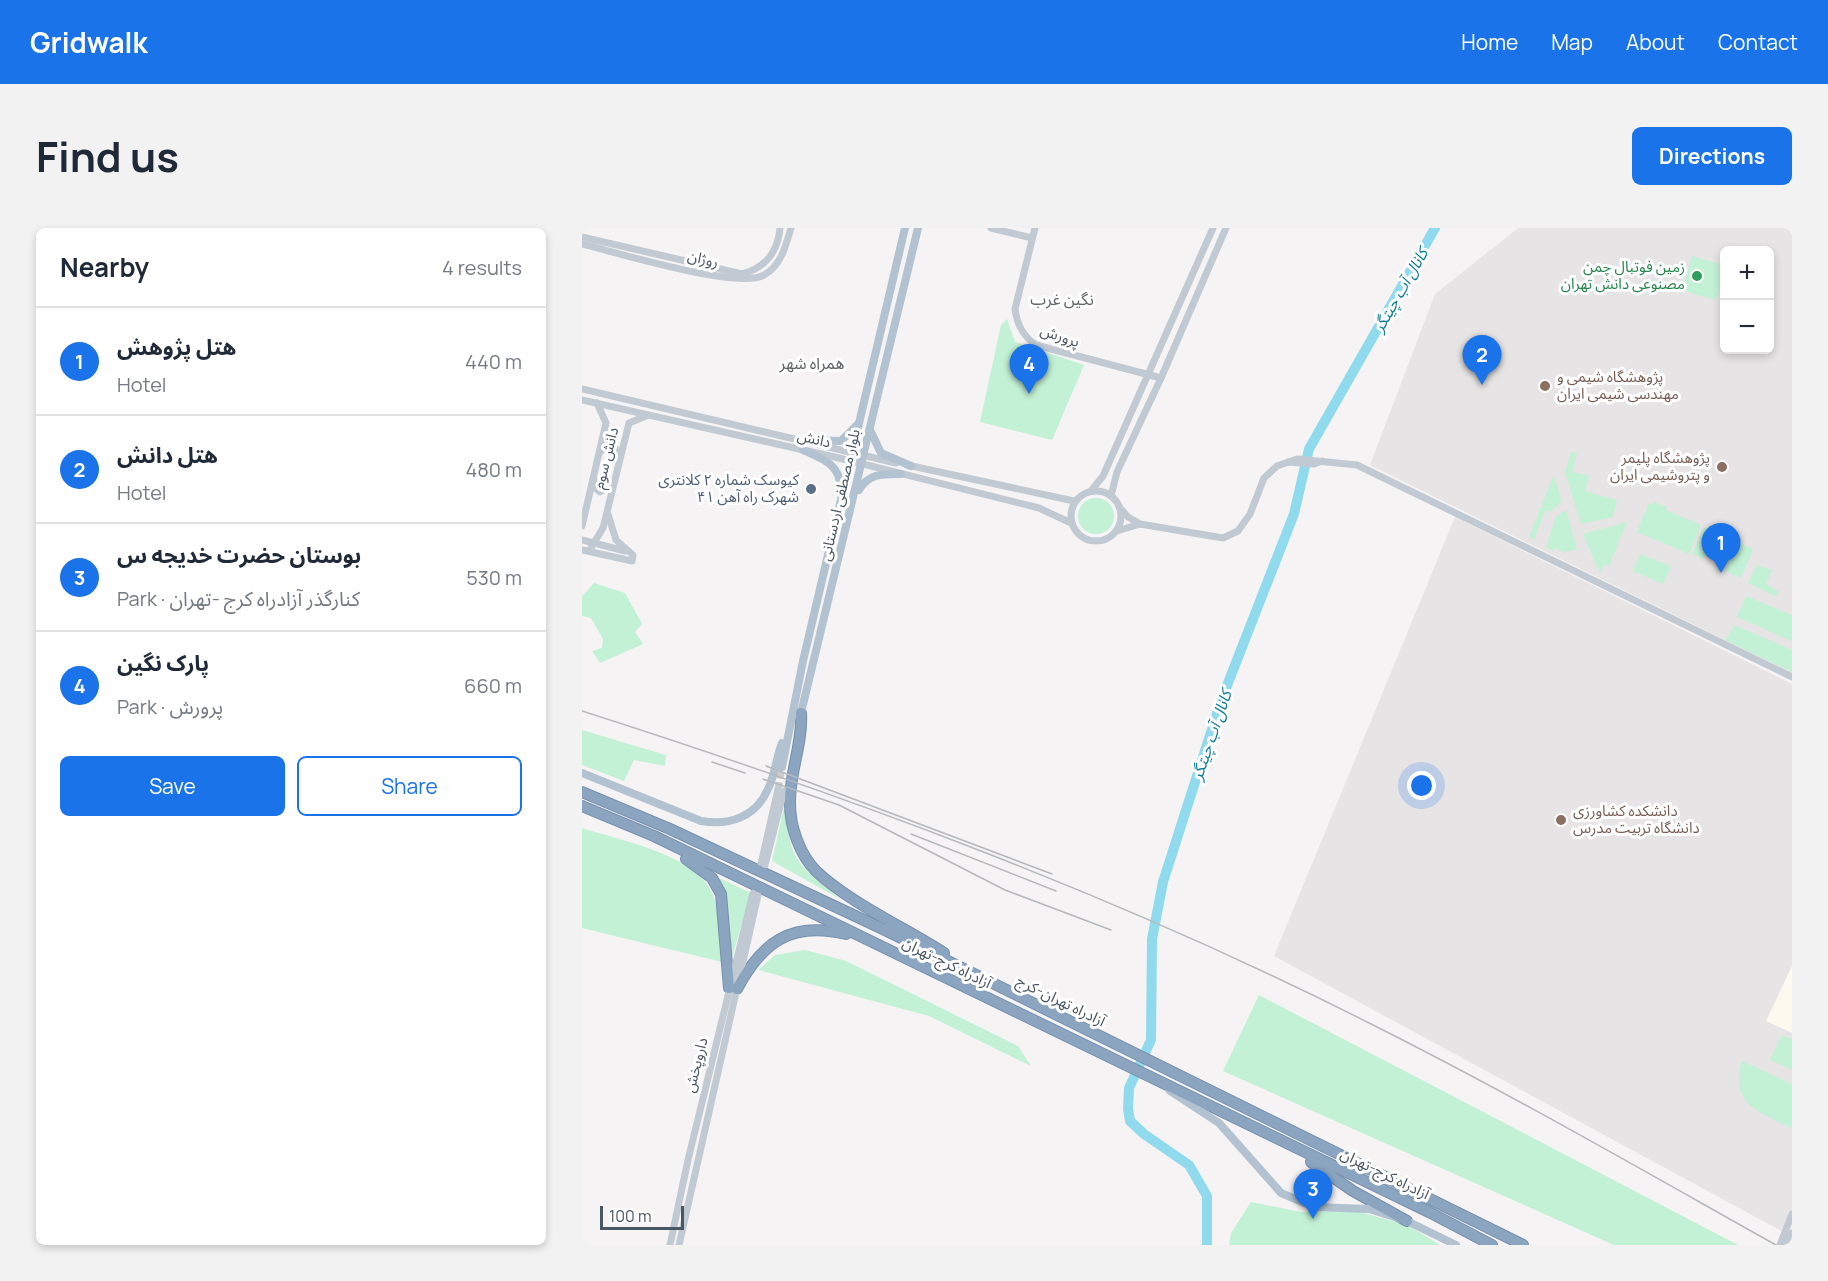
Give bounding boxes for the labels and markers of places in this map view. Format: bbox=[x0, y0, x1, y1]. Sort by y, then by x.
place label: زمین فوتبال چمن مصنوعی دانش تهران bbox=[1561, 256, 1685, 294]
marker: زمین فوتبال چمن مصنوعی دانش تهران bbox=[1690, 269, 1704, 283]
pin: 2 bbox=[1462, 336, 1502, 385]
pin: 4 bbox=[1010, 344, 1048, 394]
place label: پژوهشگاه شیمی و مهندسی شیمی ایران bbox=[1557, 366, 1679, 404]
marker: پژوهشگاه شیمی و مهندسی شیمی ایران bbox=[1538, 379, 1552, 393]
place label: پژوهشگاه پلیمر و پتروشیمی ایران bbox=[1610, 447, 1710, 485]
marker: پژوهشگاه پلیمر و پتروشیمی ایران bbox=[1715, 460, 1729, 474]
place label: کیوسک شماره ۲ کلانتری ۴۱ شهرک راه آهن bbox=[658, 469, 800, 507]
marker: کیوسک شماره ۲ کلانتری ۴۱ شهرک راه آهن bbox=[804, 482, 818, 496]
pin: 1 bbox=[1702, 524, 1740, 573]
place label: دانشکده کشاورزی دانشگاه تربیت مدرس bbox=[1573, 800, 1700, 838]
marker: دانشکده کشاورزی دانشگاه تربیت مدرس bbox=[1554, 813, 1568, 827]
pin: 3 bbox=[1294, 1170, 1332, 1219]

